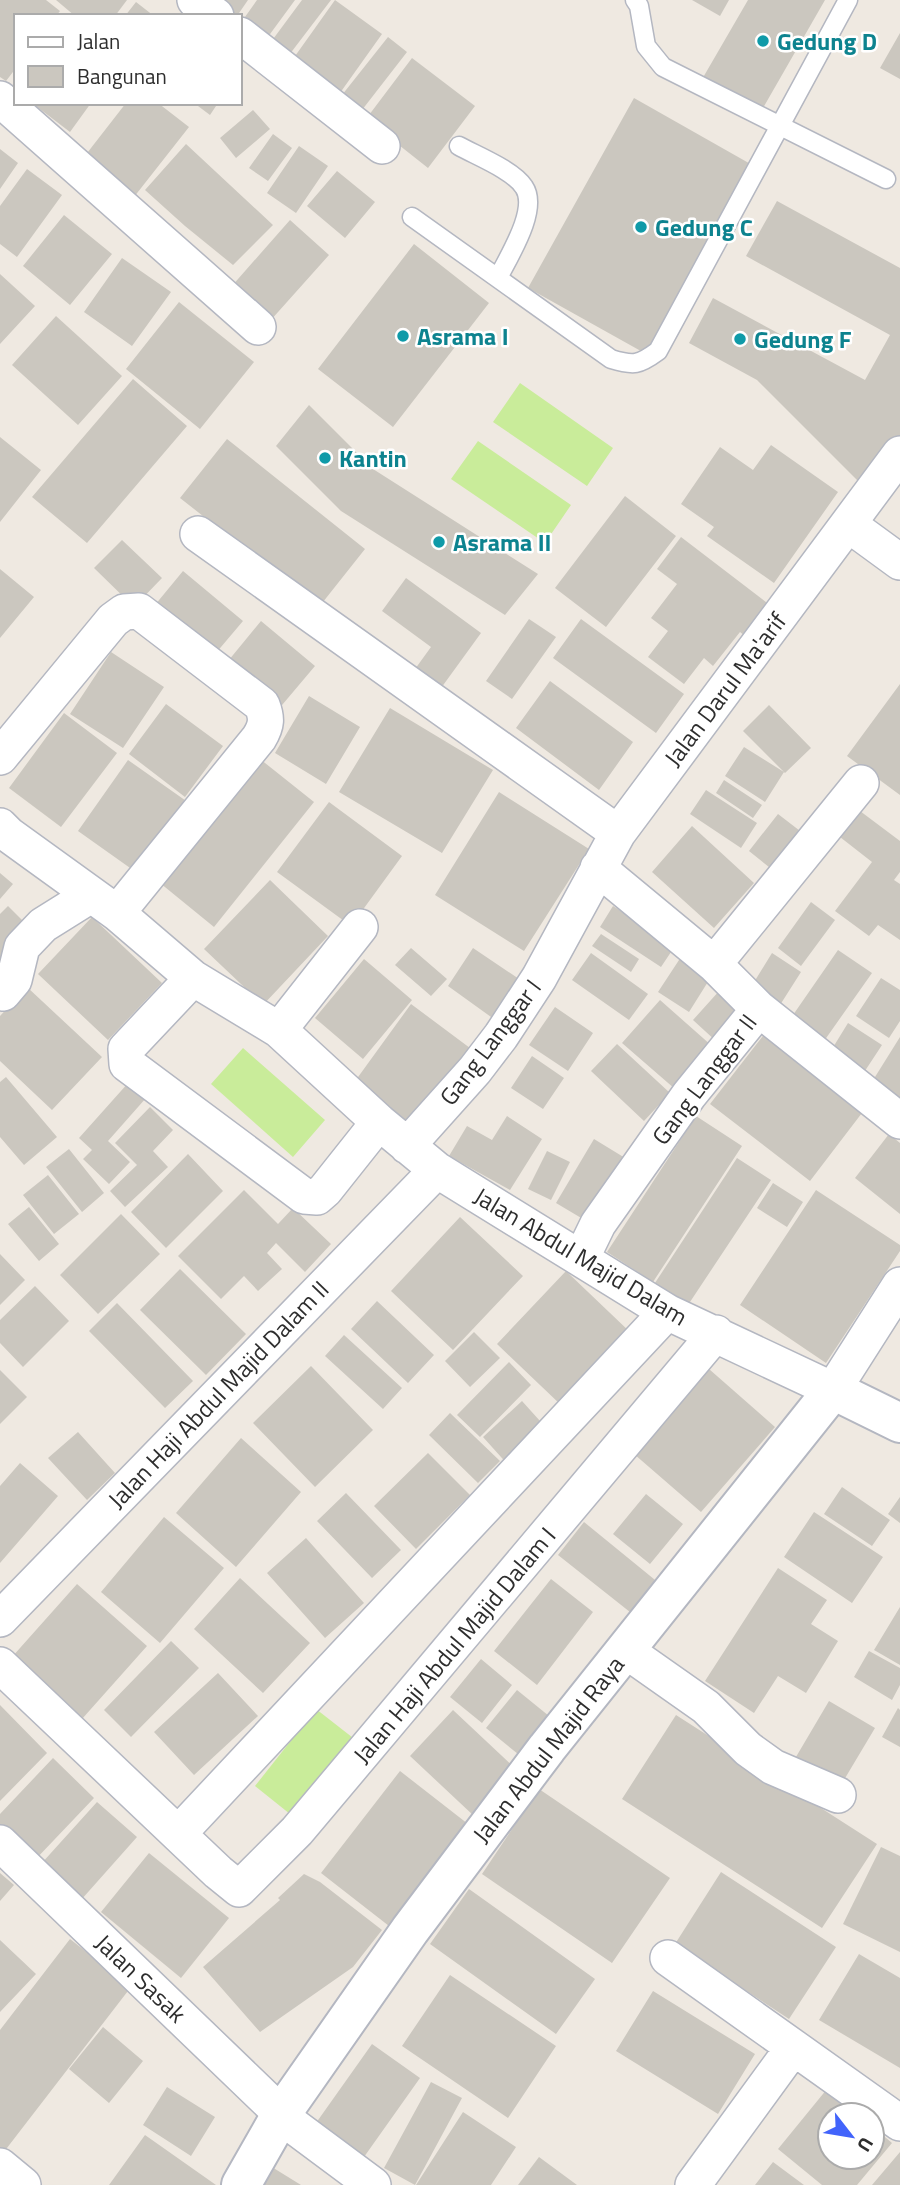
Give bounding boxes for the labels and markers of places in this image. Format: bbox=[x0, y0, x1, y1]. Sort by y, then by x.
place label: Gedung D bbox=[777, 23, 877, 59]
marker: Gedung D bbox=[755, 33, 771, 49]
place label: Gedung C bbox=[655, 209, 753, 245]
marker: Gedung C bbox=[633, 219, 649, 235]
place label: Asrama I bbox=[417, 318, 509, 354]
place label: Gedung F bbox=[754, 321, 852, 357]
marker: Asrama I bbox=[395, 328, 411, 344]
marker: Gedung F bbox=[732, 331, 748, 347]
place label: Kantin bbox=[339, 440, 407, 476]
marker: Kantin bbox=[317, 450, 333, 466]
place label: Asrama II bbox=[453, 524, 551, 560]
marker: Asrama II bbox=[431, 534, 447, 550]

